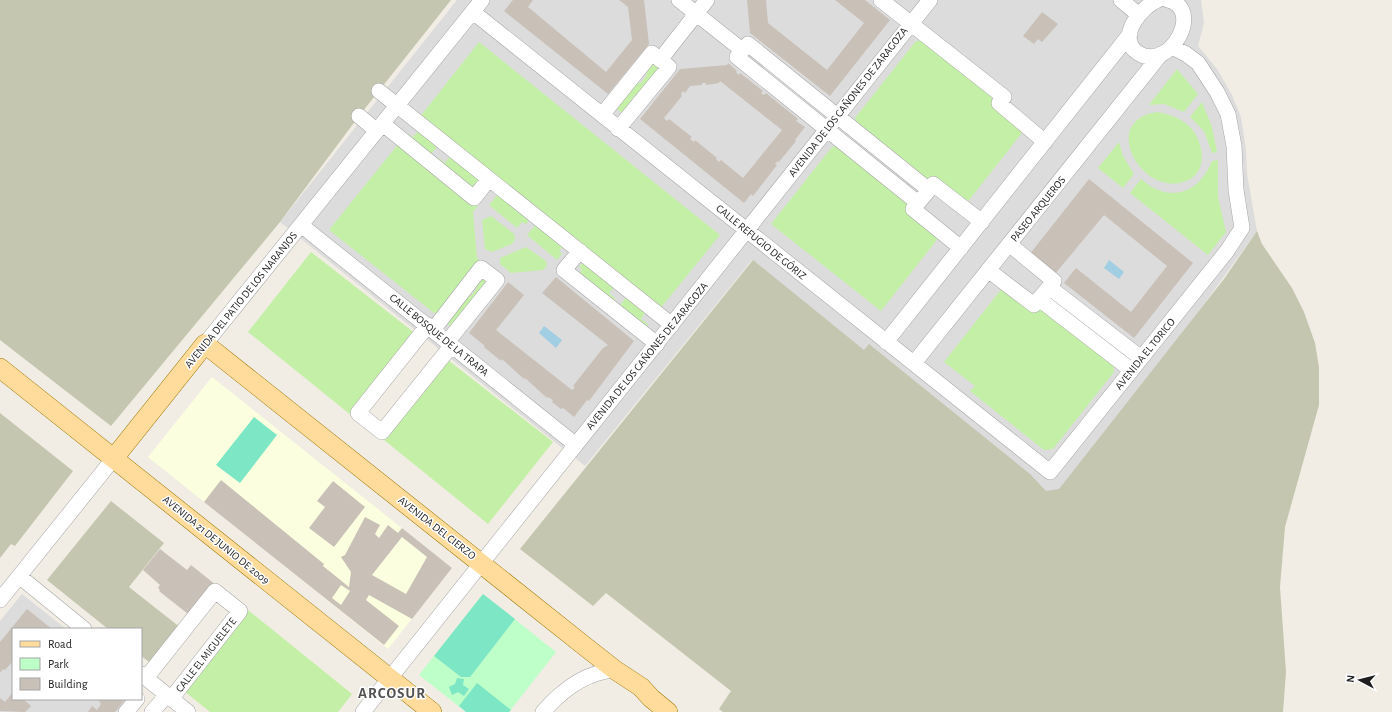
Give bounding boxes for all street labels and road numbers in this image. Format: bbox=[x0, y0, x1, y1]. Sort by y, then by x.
street label: AVENIDA DE LOS CAÑONES DE ZARAGOZA bbox=[786, 25, 910, 179]
street label: PASEO ARQUEROS bbox=[1008, 174, 1068, 244]
street label: CALLE REFUGIO DE GÓRIZ bbox=[714, 202, 809, 282]
street label: AVENIDA DEL PATIO DE LOS NARANJOS bbox=[183, 230, 299, 370]
street label: AVENIDA DE LOS CAÑONES DE ZARAGOZA bbox=[584, 280, 710, 432]
street label: CALLE BOSQUE DE LA TRAPA bbox=[387, 292, 491, 379]
street label: AVENIDA EL TORICO bbox=[1113, 316, 1177, 392]
street label: AVENIDA 21 DE JUNIO DE 2009 bbox=[161, 494, 271, 586]
street label: AVENIDA DEL CIERZO bbox=[396, 494, 478, 562]
street label: CALLE EL MIGUELETE bbox=[174, 615, 239, 694]

